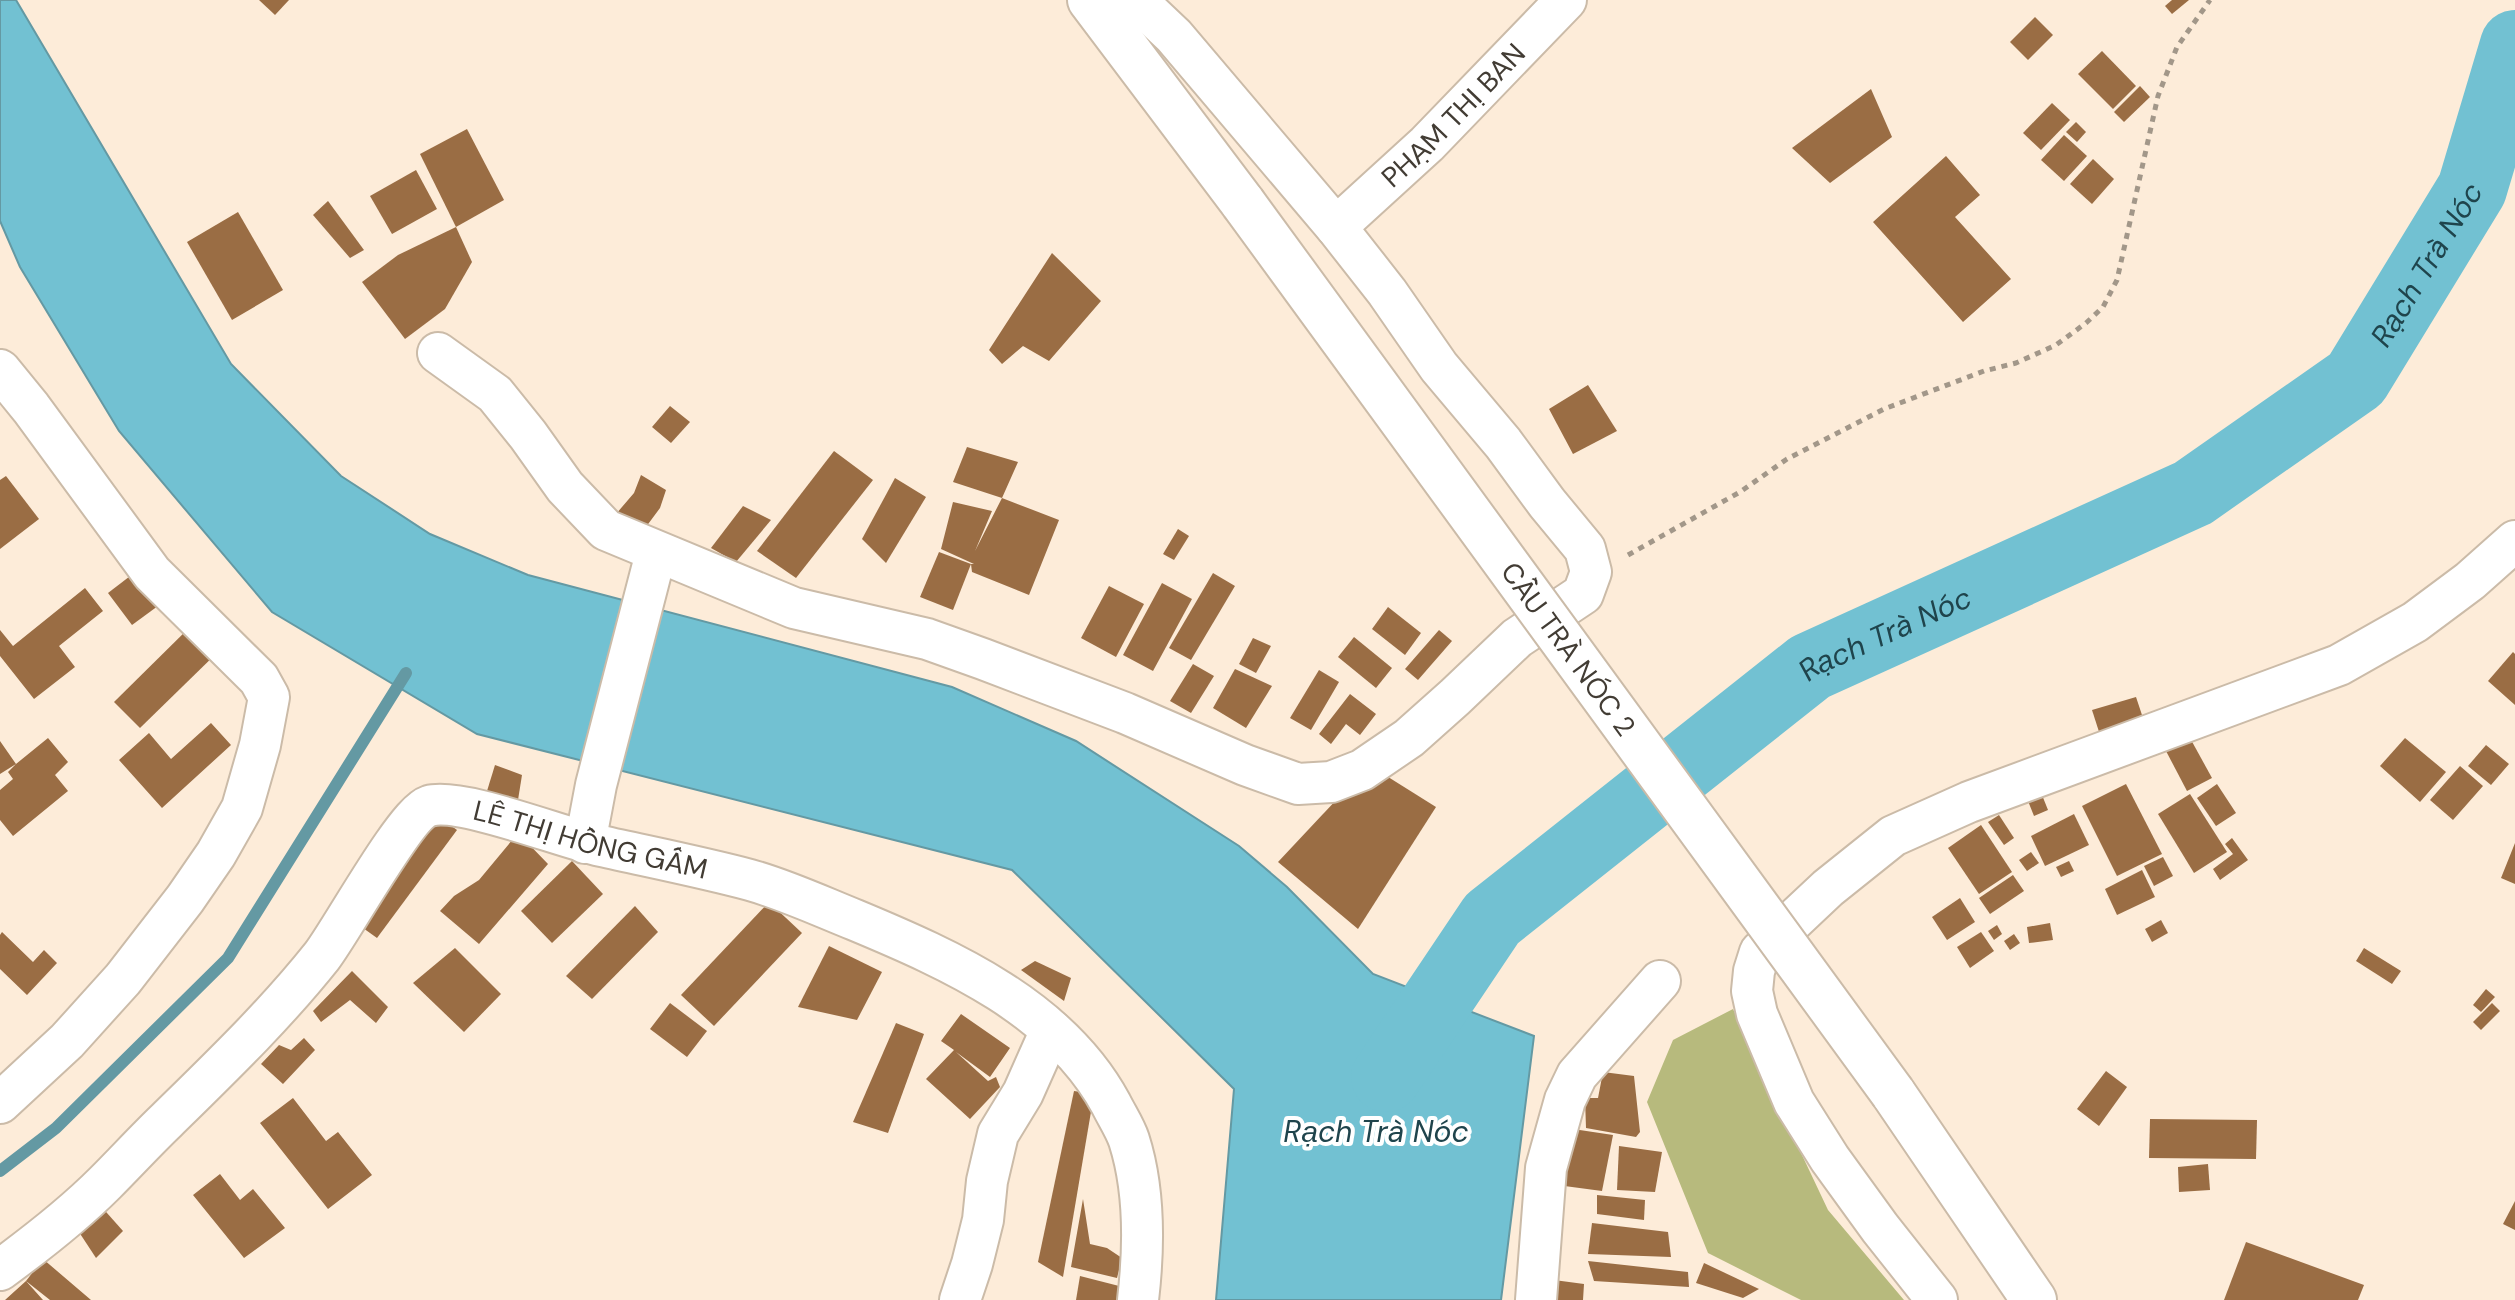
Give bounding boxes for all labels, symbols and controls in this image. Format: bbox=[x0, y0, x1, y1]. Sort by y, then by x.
street label: PHẠM THỊ BAN bbox=[1373, 35, 1533, 195]
water label: Rạch Trà Nóc bbox=[2361, 175, 2491, 354]
street label: CẦU TRÀ NÓC 2 bbox=[1493, 555, 1644, 743]
water label: Rạch Trà Nóc bbox=[1790, 577, 1977, 689]
street label: LÊ THỊ HỒNG GẤM bbox=[470, 791, 711, 887]
water label: Rạch Trà Nóc bbox=[1283, 1112, 1469, 1151]

